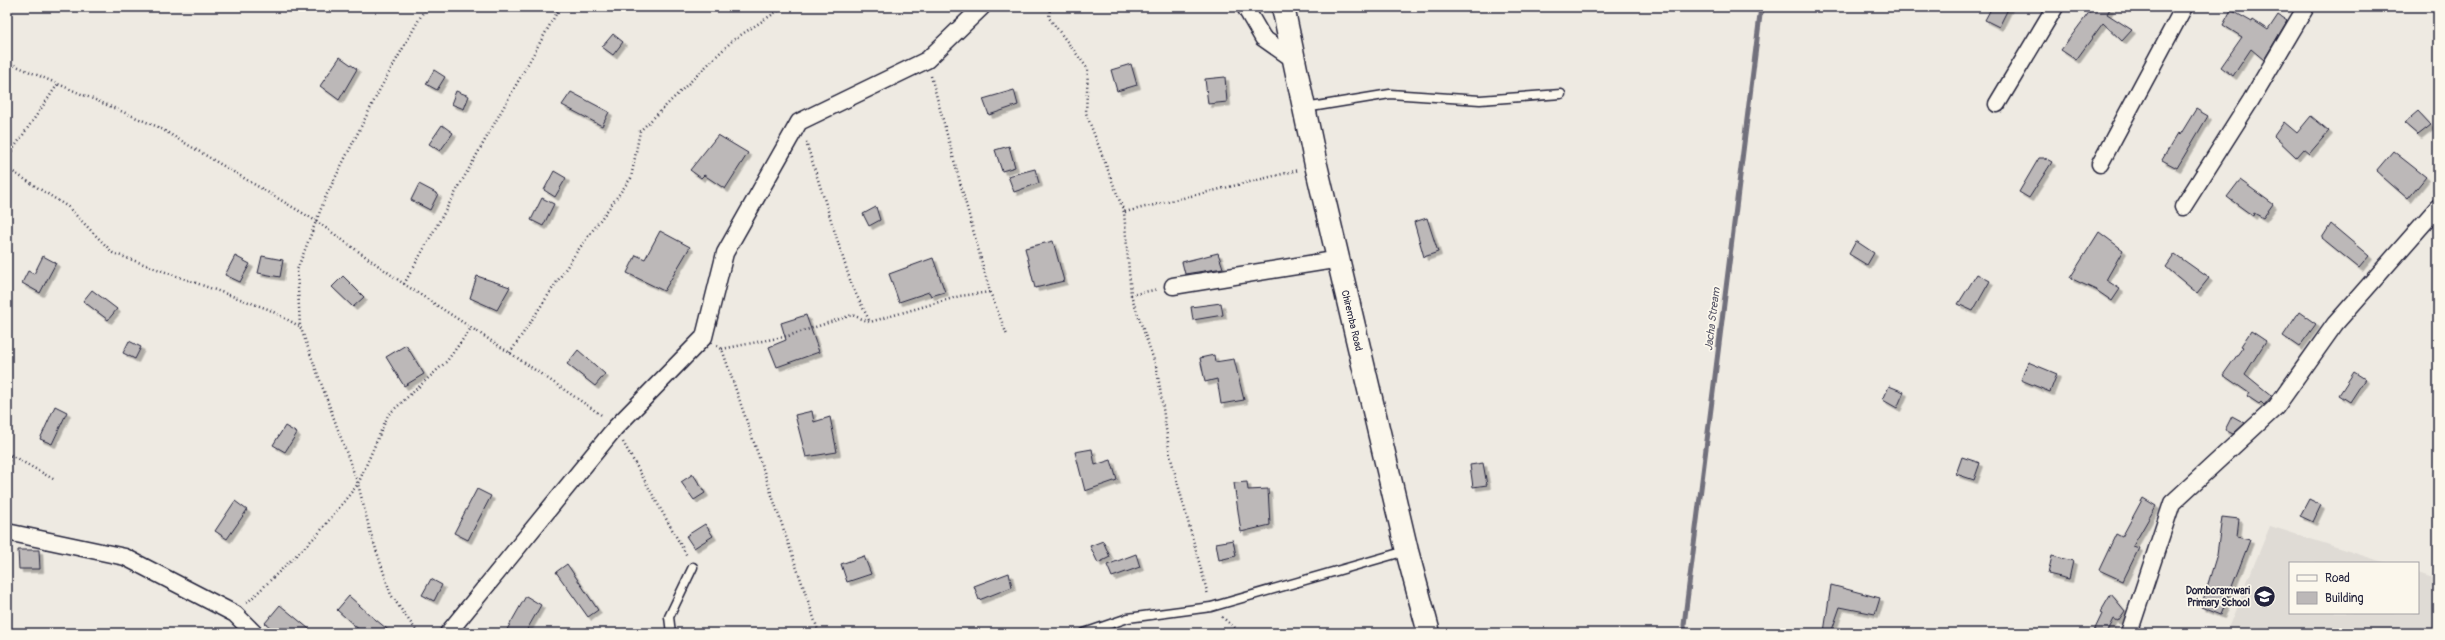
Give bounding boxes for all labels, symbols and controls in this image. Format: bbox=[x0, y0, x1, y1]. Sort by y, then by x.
water label: Jacha Stream bbox=[1702, 286, 1723, 351]
street label: Chiremba Road bbox=[1339, 289, 1365, 352]
legend bbox=[2289, 562, 2419, 614]
text: Road bbox=[2325, 571, 2350, 586]
school or university icon: Domboramwari Primary School bbox=[2252, 583, 2278, 609]
place label: Domboramwari Primary School bbox=[2186, 585, 2250, 609]
text: Building bbox=[2325, 591, 2364, 606]

